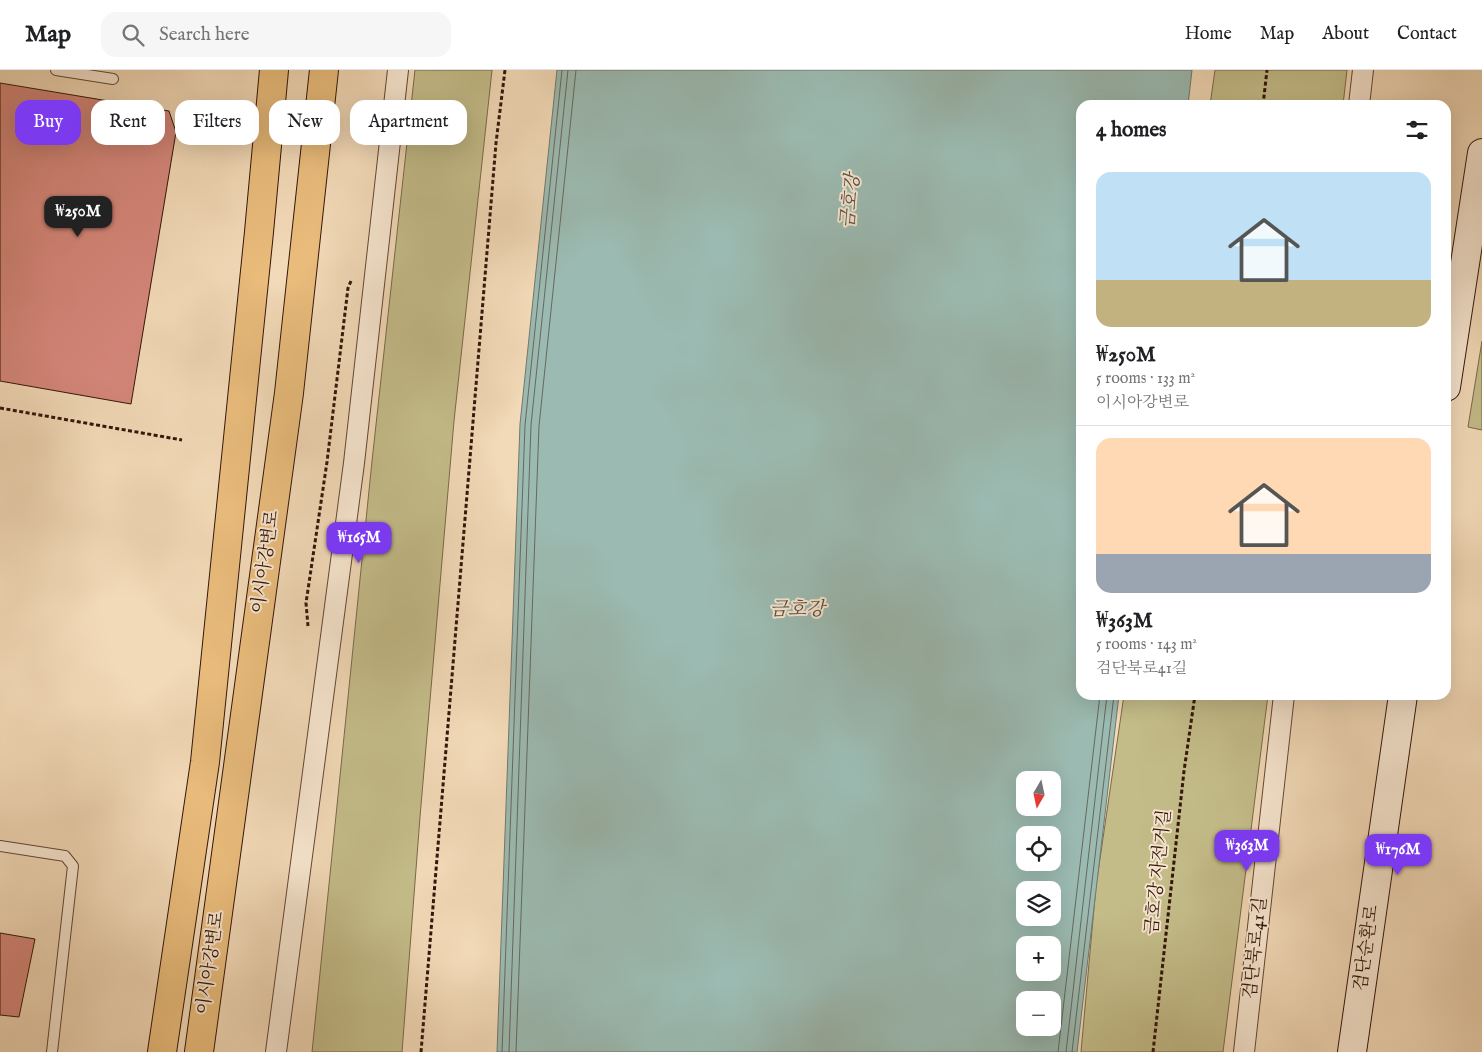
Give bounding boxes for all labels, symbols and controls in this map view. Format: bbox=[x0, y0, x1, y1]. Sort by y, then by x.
search box bbox=[101, 12, 451, 57]
text: Map bbox=[25, 19, 71, 50]
icon: search bbox=[119, 21, 147, 49]
text: Search here bbox=[159, 23, 250, 47]
text: Home bbox=[1185, 23, 1232, 46]
text: Map bbox=[1260, 23, 1294, 46]
text: About bbox=[1322, 23, 1369, 46]
text: Contact bbox=[1397, 23, 1457, 46]
chip: Buy bbox=[15, 100, 81, 145]
chip: Rent bbox=[91, 100, 165, 145]
chip: Filters bbox=[175, 100, 259, 145]
chip: New bbox=[269, 100, 340, 145]
chip: Apartment bbox=[350, 100, 467, 145]
icon: filters bbox=[1403, 116, 1431, 144]
text: 4 homes bbox=[1096, 117, 1166, 144]
water label: 금호강 bbox=[836, 170, 866, 230]
pin: ₩250M bbox=[43, 196, 113, 238]
text: ₩250M bbox=[55, 202, 101, 222]
icon: home bbox=[1219, 205, 1309, 295]
text: ₩250M bbox=[1096, 342, 1156, 369]
text: 5 rooms · 133 m² bbox=[1096, 369, 1195, 389]
text: 이시아강변로 bbox=[1096, 393, 1189, 413]
icon: home bbox=[1219, 470, 1309, 560]
street label: 이시아강변로 bbox=[247, 509, 285, 615]
pin: ₩165M bbox=[324, 522, 394, 564]
text: ₩165M bbox=[338, 528, 380, 548]
water label: 금호강 bbox=[769, 598, 827, 622]
text: ₩363M bbox=[1096, 608, 1153, 635]
text: 5 rooms · 143 m² bbox=[1096, 635, 1197, 655]
text: 검단북로41길 bbox=[1096, 659, 1187, 679]
north arrow bbox=[1016, 771, 1061, 816]
map controls bbox=[1016, 771, 1061, 1036]
street label: 금호강 자전거길 bbox=[1141, 808, 1177, 936]
button: locate bbox=[1016, 826, 1061, 871]
pin: ₩363M bbox=[1212, 830, 1282, 872]
pin: ₩176M bbox=[1363, 834, 1433, 876]
text: ₩363M bbox=[1225, 836, 1269, 856]
text: ₩176M bbox=[1376, 840, 1420, 860]
button: layers bbox=[1016, 881, 1061, 926]
street label: 검단북로41길 bbox=[1239, 896, 1273, 1000]
street label: 검단순환로 bbox=[1350, 903, 1384, 993]
street label: 이시아강변로 bbox=[192, 910, 230, 1016]
button: + bbox=[1016, 936, 1061, 981]
button: − bbox=[1016, 991, 1061, 1036]

